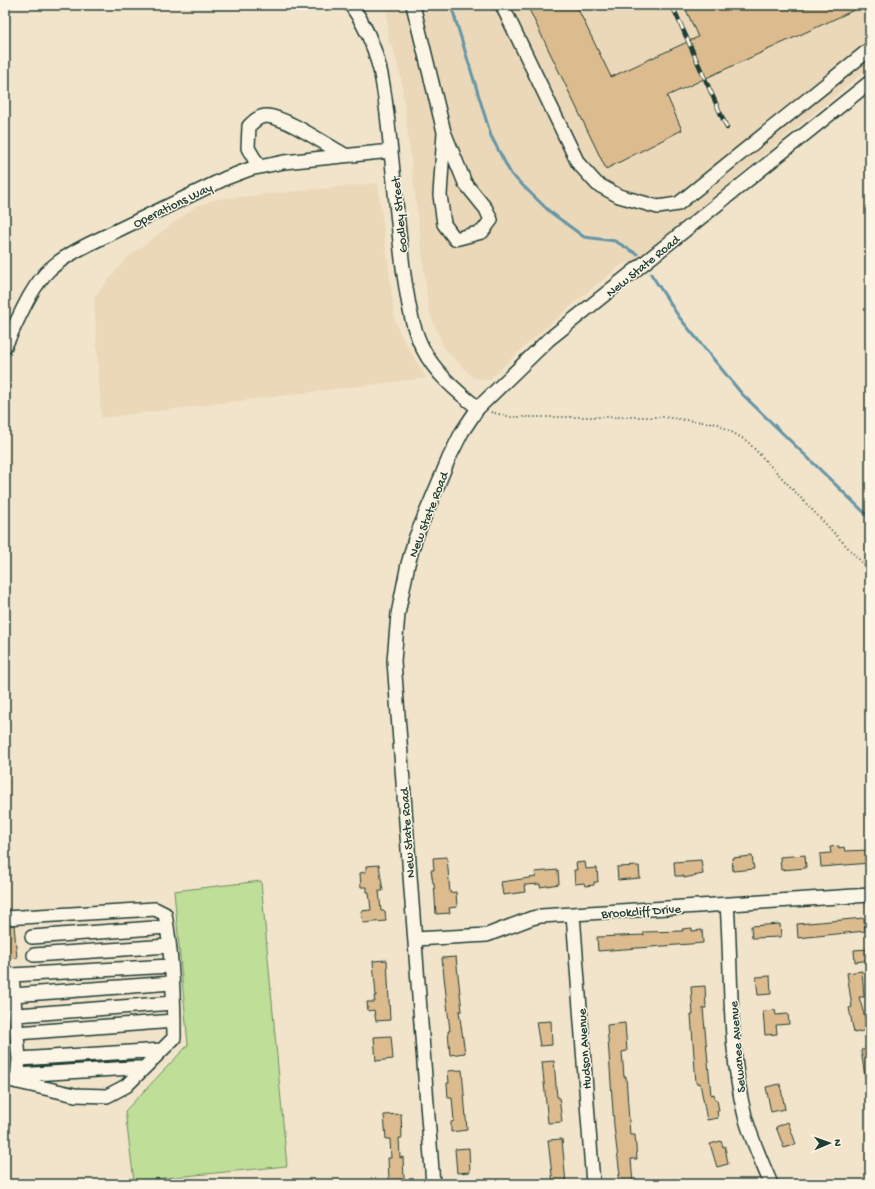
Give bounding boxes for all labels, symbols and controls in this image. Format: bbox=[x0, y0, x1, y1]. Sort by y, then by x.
street label: Godley Street bbox=[389, 174, 412, 253]
street label: Operations Way bbox=[131, 180, 216, 232]
street label: New State Road bbox=[604, 232, 684, 301]
street label: New State Road bbox=[406, 469, 453, 560]
street label: New State Road bbox=[398, 786, 419, 878]
street label: Brookcliff Drive bbox=[600, 902, 682, 923]
street label: Sewanee Avenue bbox=[727, 1000, 750, 1093]
street label: Hudson Avenue bbox=[575, 1008, 596, 1090]
north arrow bbox=[809, 1123, 849, 1163]
text: N bbox=[831, 1139, 843, 1147]

